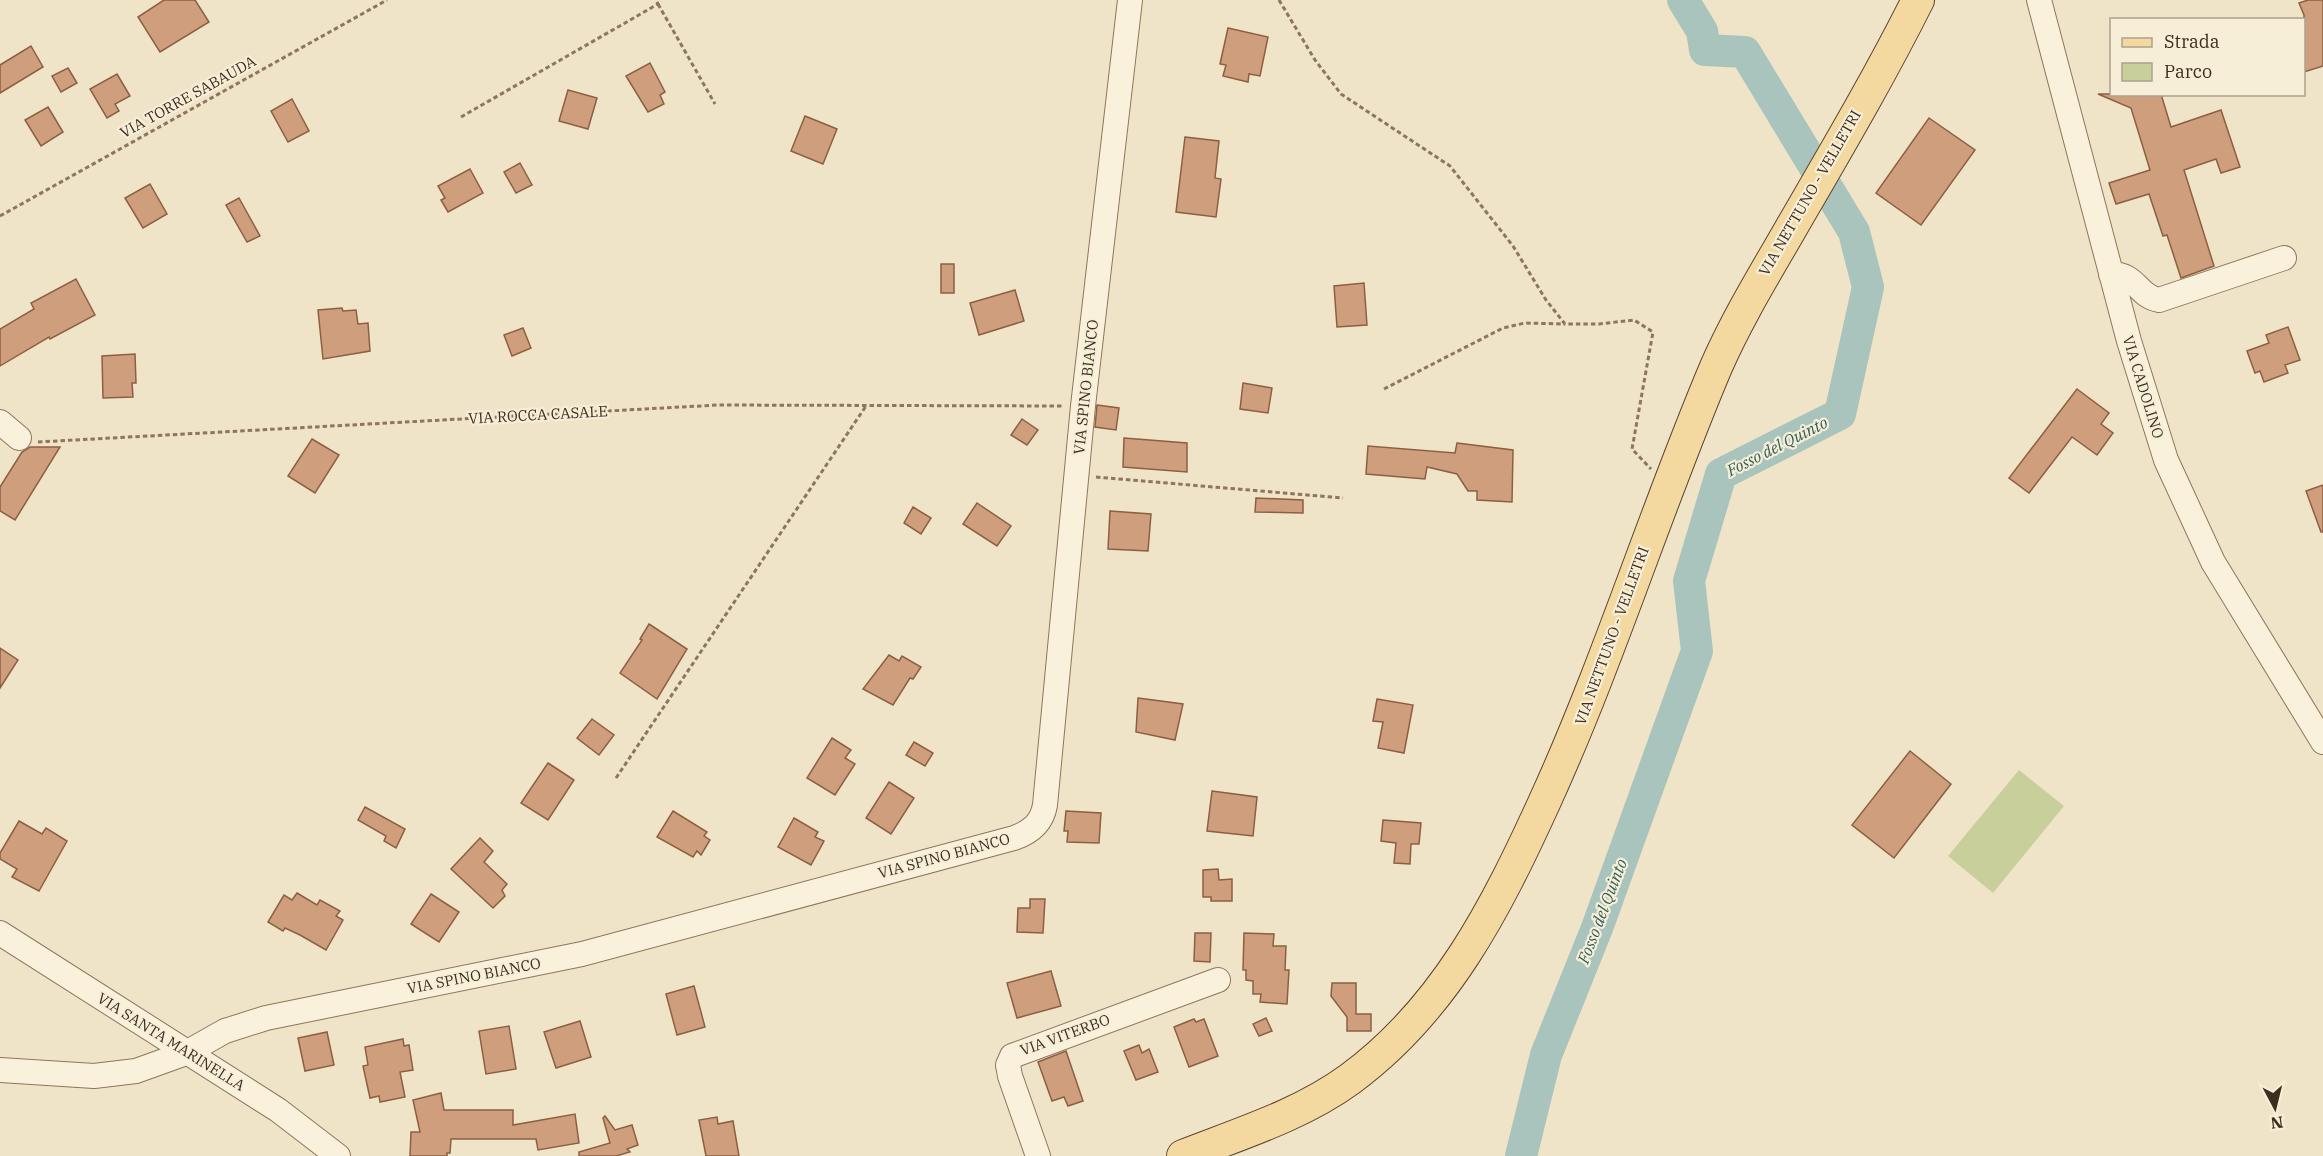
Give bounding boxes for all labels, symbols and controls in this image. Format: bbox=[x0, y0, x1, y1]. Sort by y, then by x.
legend bbox=[2110, 18, 2305, 96]
text: Strada bbox=[2164, 30, 2220, 53]
street label: VIA TORRE SABAUDA bbox=[116, 51, 260, 142]
text: Parco bbox=[2164, 60, 2212, 83]
street label: VIA NETTUNO - VELLETRI bbox=[1754, 106, 1865, 279]
street label: VIA SPINO BIANCO bbox=[1069, 318, 1102, 455]
street label: VIA CADOLINO bbox=[2119, 333, 2168, 441]
street label: VIA ROCCA CASALE bbox=[468, 401, 608, 428]
water label: Fosso del Quinto bbox=[1722, 412, 1831, 480]
street label: VIA NETTUNO - VELLETRI bbox=[1570, 544, 1653, 728]
street label: VIA SPINO BIANCO bbox=[876, 829, 1012, 882]
water label: Fosso del Quinto bbox=[1572, 856, 1631, 967]
street label: VIA SPINO BIANCO bbox=[405, 953, 542, 998]
street label: VIA SANTA MARINELLA bbox=[94, 988, 249, 1095]
street label: VIA VITERBO bbox=[1017, 1009, 1112, 1060]
north arrow bbox=[2245, 1078, 2305, 1138]
text: N bbox=[2269, 1112, 2284, 1134]

